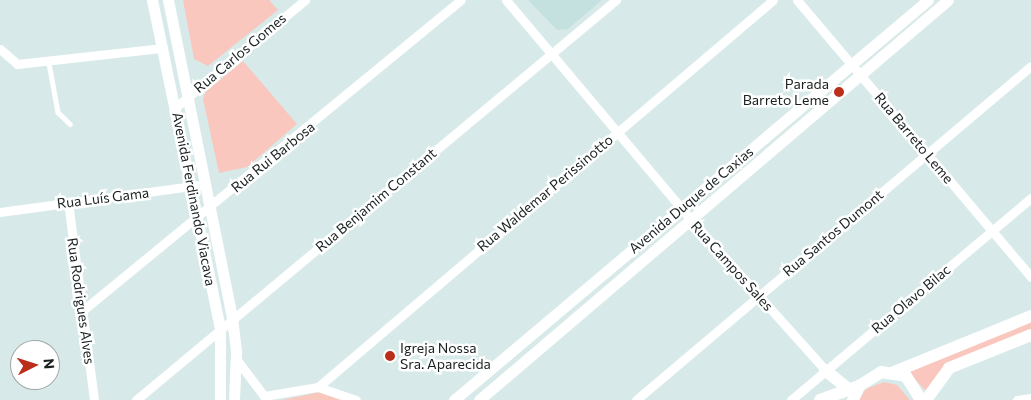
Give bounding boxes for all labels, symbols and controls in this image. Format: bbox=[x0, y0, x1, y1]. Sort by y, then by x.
street label: Rua Carlos Gomes bbox=[191, 10, 289, 96]
place label: Parada Barreto Leme bbox=[743, 76, 829, 108]
marker: Parada Barreto Leme bbox=[833, 86, 845, 98]
street label: Rua Barreto Leme bbox=[871, 89, 957, 187]
street label: Avenida Ferdinando Viacava bbox=[169, 111, 219, 287]
street label: Rua Rui Barbosa bbox=[228, 118, 318, 196]
street label: Rua Waldemar Perissinotto bbox=[474, 131, 616, 255]
street label: Avenida Duque de Caxias bbox=[625, 143, 757, 257]
street label: Rua Benjamim Constant bbox=[312, 145, 440, 255]
street label: Rua Luís Gama bbox=[56, 184, 150, 212]
street label: Rua Santos Dumont bbox=[779, 186, 887, 280]
street label: Rua Campos Sales bbox=[687, 218, 777, 314]
street label: Rua Rodrigues Alves bbox=[64, 237, 98, 365]
street label: Rua Olavo Bilac bbox=[868, 261, 954, 337]
north arrow bbox=[10, 340, 60, 390]
place label: Igreja Nossa Sra. Aparecida bbox=[400, 340, 491, 372]
marker: Igreja Nossa Sra. Aparecida bbox=[384, 350, 396, 362]
text: N bbox=[41, 358, 58, 370]

